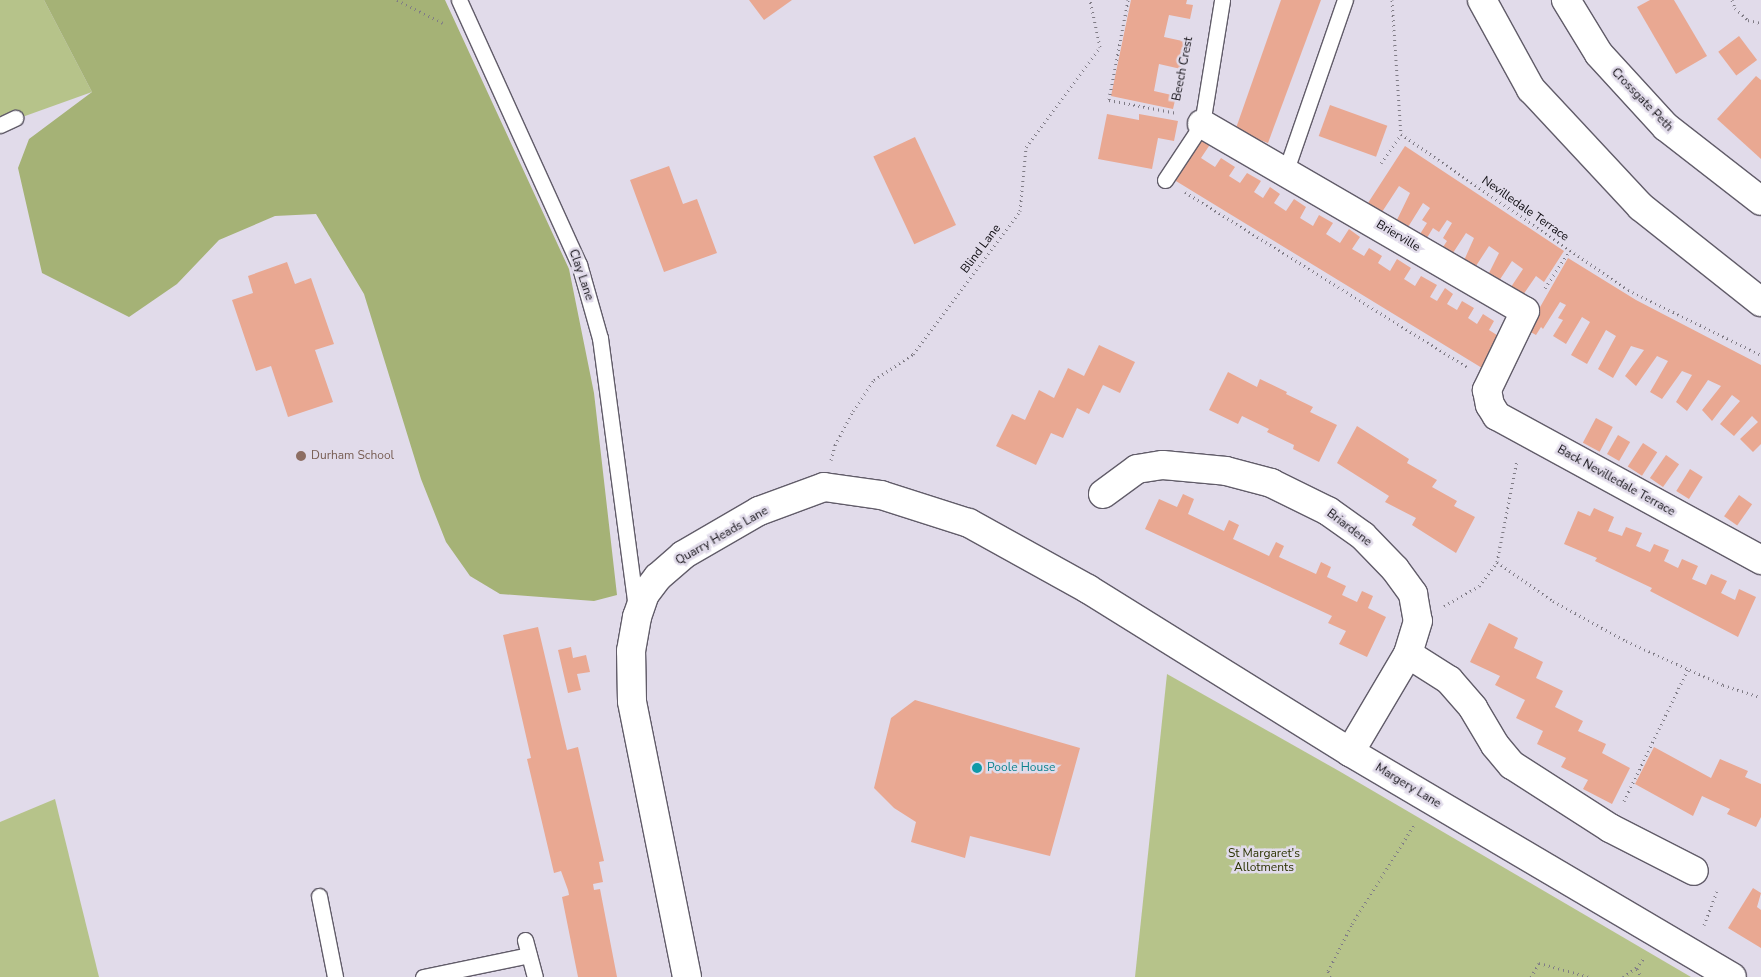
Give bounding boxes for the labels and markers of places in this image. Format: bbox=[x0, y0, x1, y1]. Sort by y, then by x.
place label: Durham School bbox=[311, 449, 394, 463]
marker: Durham School bbox=[295, 450, 307, 462]
place label: Poole House bbox=[987, 761, 1055, 775]
marker: Poole House bbox=[971, 762, 983, 774]

